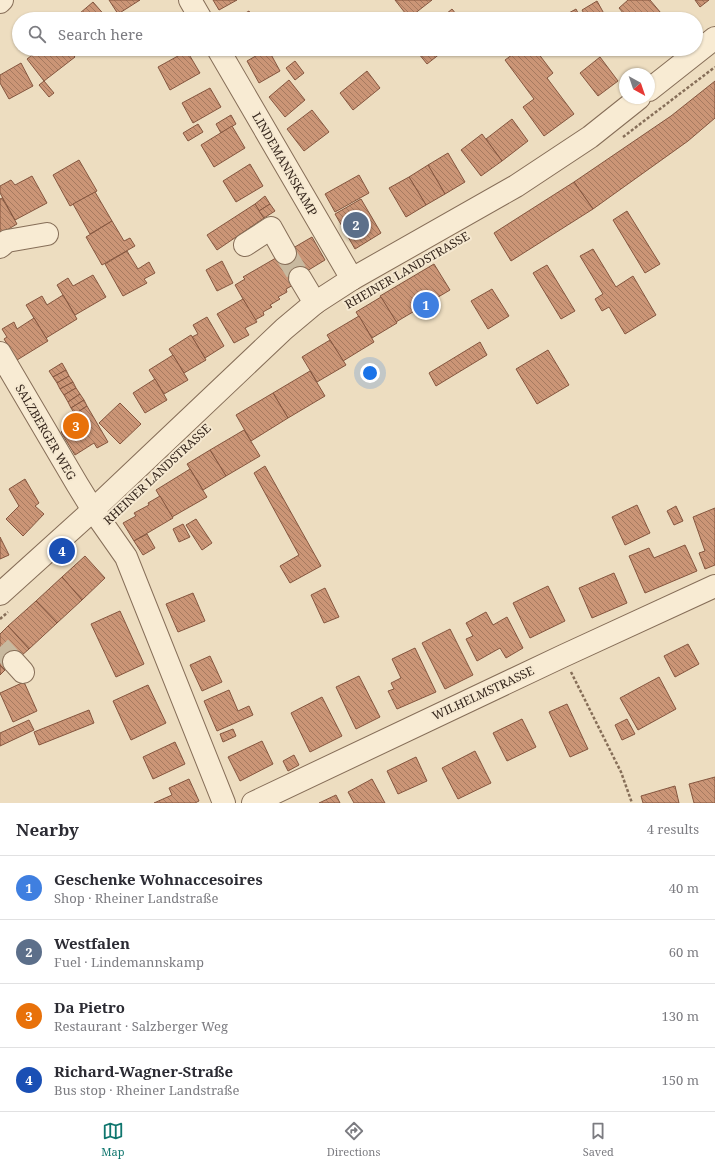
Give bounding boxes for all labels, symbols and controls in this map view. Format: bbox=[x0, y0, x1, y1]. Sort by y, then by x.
search box bbox=[12, 12, 703, 56]
icon: search bbox=[26, 23, 48, 45]
text: Search here bbox=[58, 24, 143, 44]
north arrow bbox=[619, 68, 655, 104]
street label: LINDEMANNSKAMP bbox=[248, 109, 322, 219]
pin: 2 bbox=[343, 210, 369, 240]
street label: RHEINER LANDSTRASSE bbox=[342, 227, 472, 313]
pin: 1 bbox=[413, 290, 439, 320]
your location bbox=[360, 363, 380, 383]
street label: SALZBERGER WEG bbox=[12, 381, 81, 483]
pin: 3 bbox=[63, 411, 89, 441]
street label: RHEINER LANDSTRASSE bbox=[100, 420, 214, 528]
pin: 4 bbox=[49, 536, 75, 566]
street label: WILHELMSTRASSE bbox=[429, 662, 537, 724]
text: Nearby bbox=[16, 818, 79, 841]
text: 4 results bbox=[647, 820, 699, 838]
text: Geschenke Wohnaccesoires bbox=[54, 869, 263, 889]
text: 1 bbox=[25, 879, 33, 897]
text: 40 m bbox=[669, 879, 699, 897]
text: Shop · Rheiner Landstraße bbox=[54, 889, 218, 907]
text: Westfalen bbox=[54, 933, 130, 953]
text: 2 bbox=[25, 943, 33, 961]
text: 60 m bbox=[669, 943, 699, 961]
text: Fuel · Lindemannskamp bbox=[54, 953, 204, 971]
text: Da Pietro bbox=[54, 997, 125, 1017]
text: 3 bbox=[25, 1007, 33, 1025]
text: 130 m bbox=[662, 1007, 699, 1025]
text: Restaurant · Salzberger Weg bbox=[54, 1017, 228, 1035]
text: Richard-Wagner-Straße bbox=[54, 1061, 233, 1081]
text: 4 bbox=[25, 1071, 33, 1089]
text: 150 m bbox=[662, 1071, 699, 1089]
text: Bus stop · Rheiner Landstraße bbox=[54, 1081, 239, 1099]
tab: Map bbox=[101, 1120, 124, 1159]
tab: Directions bbox=[327, 1120, 380, 1159]
tab: Saved bbox=[583, 1120, 614, 1159]

